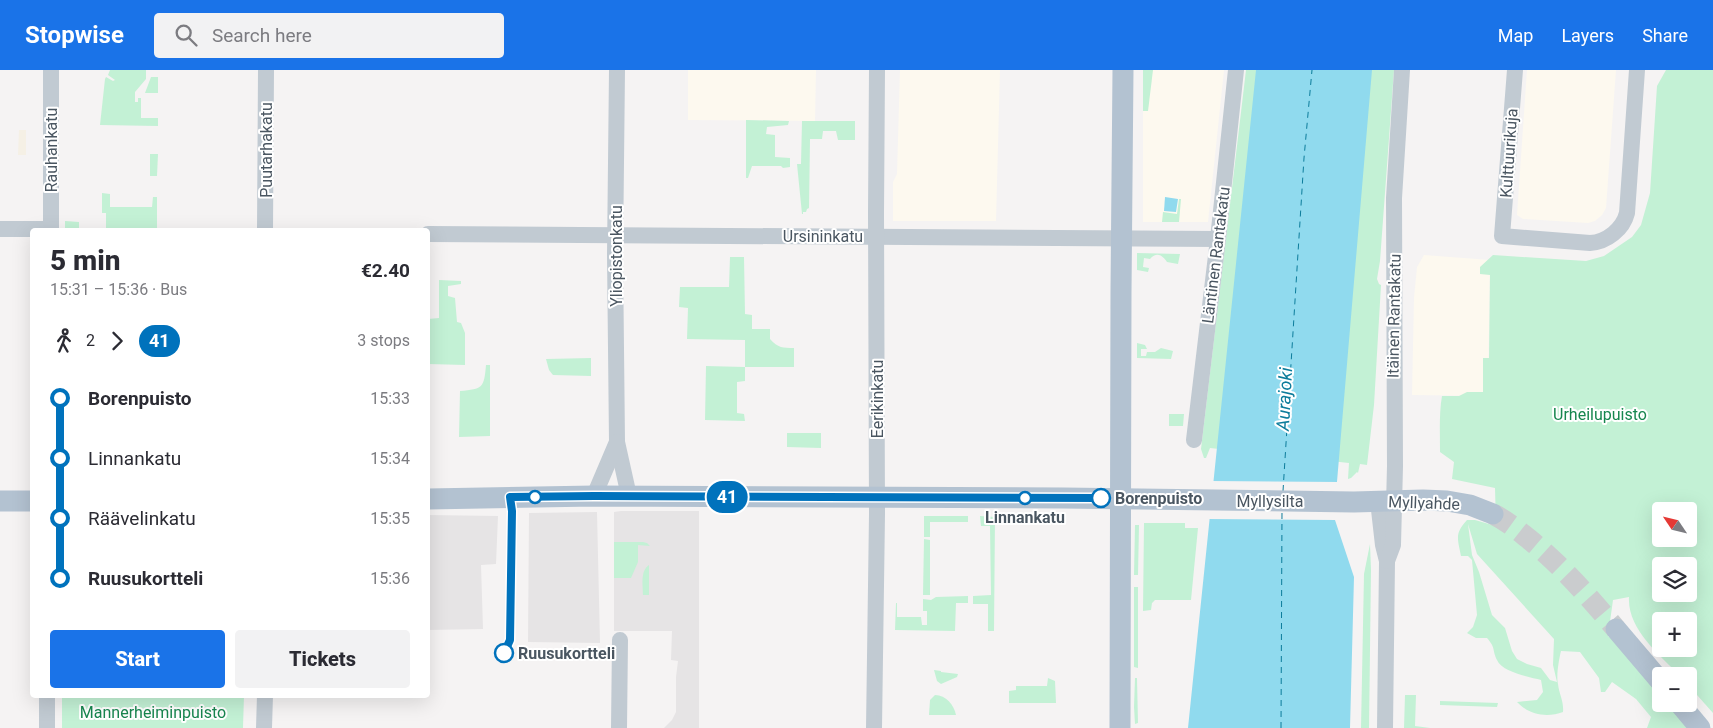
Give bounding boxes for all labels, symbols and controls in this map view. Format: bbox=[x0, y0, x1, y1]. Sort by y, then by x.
search box bbox=[154, 13, 504, 58]
text: Stopwise bbox=[25, 21, 124, 49]
icon: search bbox=[172, 21, 200, 49]
text: Search here bbox=[212, 24, 312, 47]
text: Map bbox=[1498, 25, 1533, 46]
text: Layers bbox=[1561, 25, 1614, 46]
text: Share bbox=[1642, 25, 1688, 46]
street label: Puutarhakatu bbox=[257, 102, 276, 198]
street label: Rauhankatu bbox=[42, 108, 61, 192]
street label: Kulttuurikuja bbox=[1496, 108, 1522, 198]
street label: Läntinen Rantakatu bbox=[1198, 186, 1234, 324]
street label: Yliopistonkatu bbox=[607, 205, 626, 307]
street label: Ursininkatu bbox=[783, 227, 863, 246]
text: 5 min bbox=[50, 244, 121, 277]
street label: Itäinen Rantakatu bbox=[1383, 254, 1405, 378]
text: €2.40 bbox=[361, 259, 410, 282]
text: 15:31 – 15:36 · Bus bbox=[50, 280, 187, 299]
icon: walk bbox=[50, 327, 78, 355]
icon: forward bbox=[103, 327, 131, 355]
text: 41 bbox=[149, 330, 170, 351]
text: 2 bbox=[86, 331, 95, 350]
text: 3 stops bbox=[357, 331, 410, 350]
street label: Eerikinkatu bbox=[868, 360, 887, 438]
water label: Aurajoki bbox=[1272, 366, 1296, 432]
text: Borenpuisto bbox=[88, 387, 192, 410]
text: 15:33 bbox=[370, 389, 410, 408]
park label: Urheilupuisto bbox=[1553, 405, 1647, 424]
text: Linnankatu bbox=[88, 447, 181, 470]
text: 15:34 bbox=[370, 449, 410, 468]
line badge: 41 bbox=[704, 481, 750, 513]
text: 41 bbox=[717, 486, 737, 507]
marker: Borenpuisto bbox=[1091, 488, 1111, 508]
place label: Borenpuisto bbox=[1115, 489, 1202, 508]
unlabelled marker bbox=[528, 490, 542, 504]
marker: Linnankatu bbox=[1018, 491, 1032, 505]
street label: Myllysilta bbox=[1237, 492, 1303, 511]
street label: Myllyahde bbox=[1388, 492, 1460, 514]
north arrow bbox=[1652, 502, 1698, 548]
map controls bbox=[1652, 502, 1697, 712]
text: Räävelinkatu bbox=[88, 507, 196, 530]
place label: Linnankatu bbox=[985, 508, 1065, 527]
text: 15:35 bbox=[370, 509, 410, 528]
button: layers bbox=[1652, 557, 1697, 602]
text: Ruusukortteli bbox=[88, 567, 203, 590]
text: 15:36 bbox=[370, 569, 410, 588]
button: + bbox=[1652, 612, 1697, 657]
button: Start bbox=[50, 630, 225, 688]
button: Tickets bbox=[235, 630, 410, 688]
marker: Ruusukortteli bbox=[494, 643, 514, 663]
place label: Ruusukortteli bbox=[518, 644, 615, 663]
button: − bbox=[1652, 667, 1697, 712]
park label: Mannerheiminpuisto bbox=[80, 703, 226, 722]

